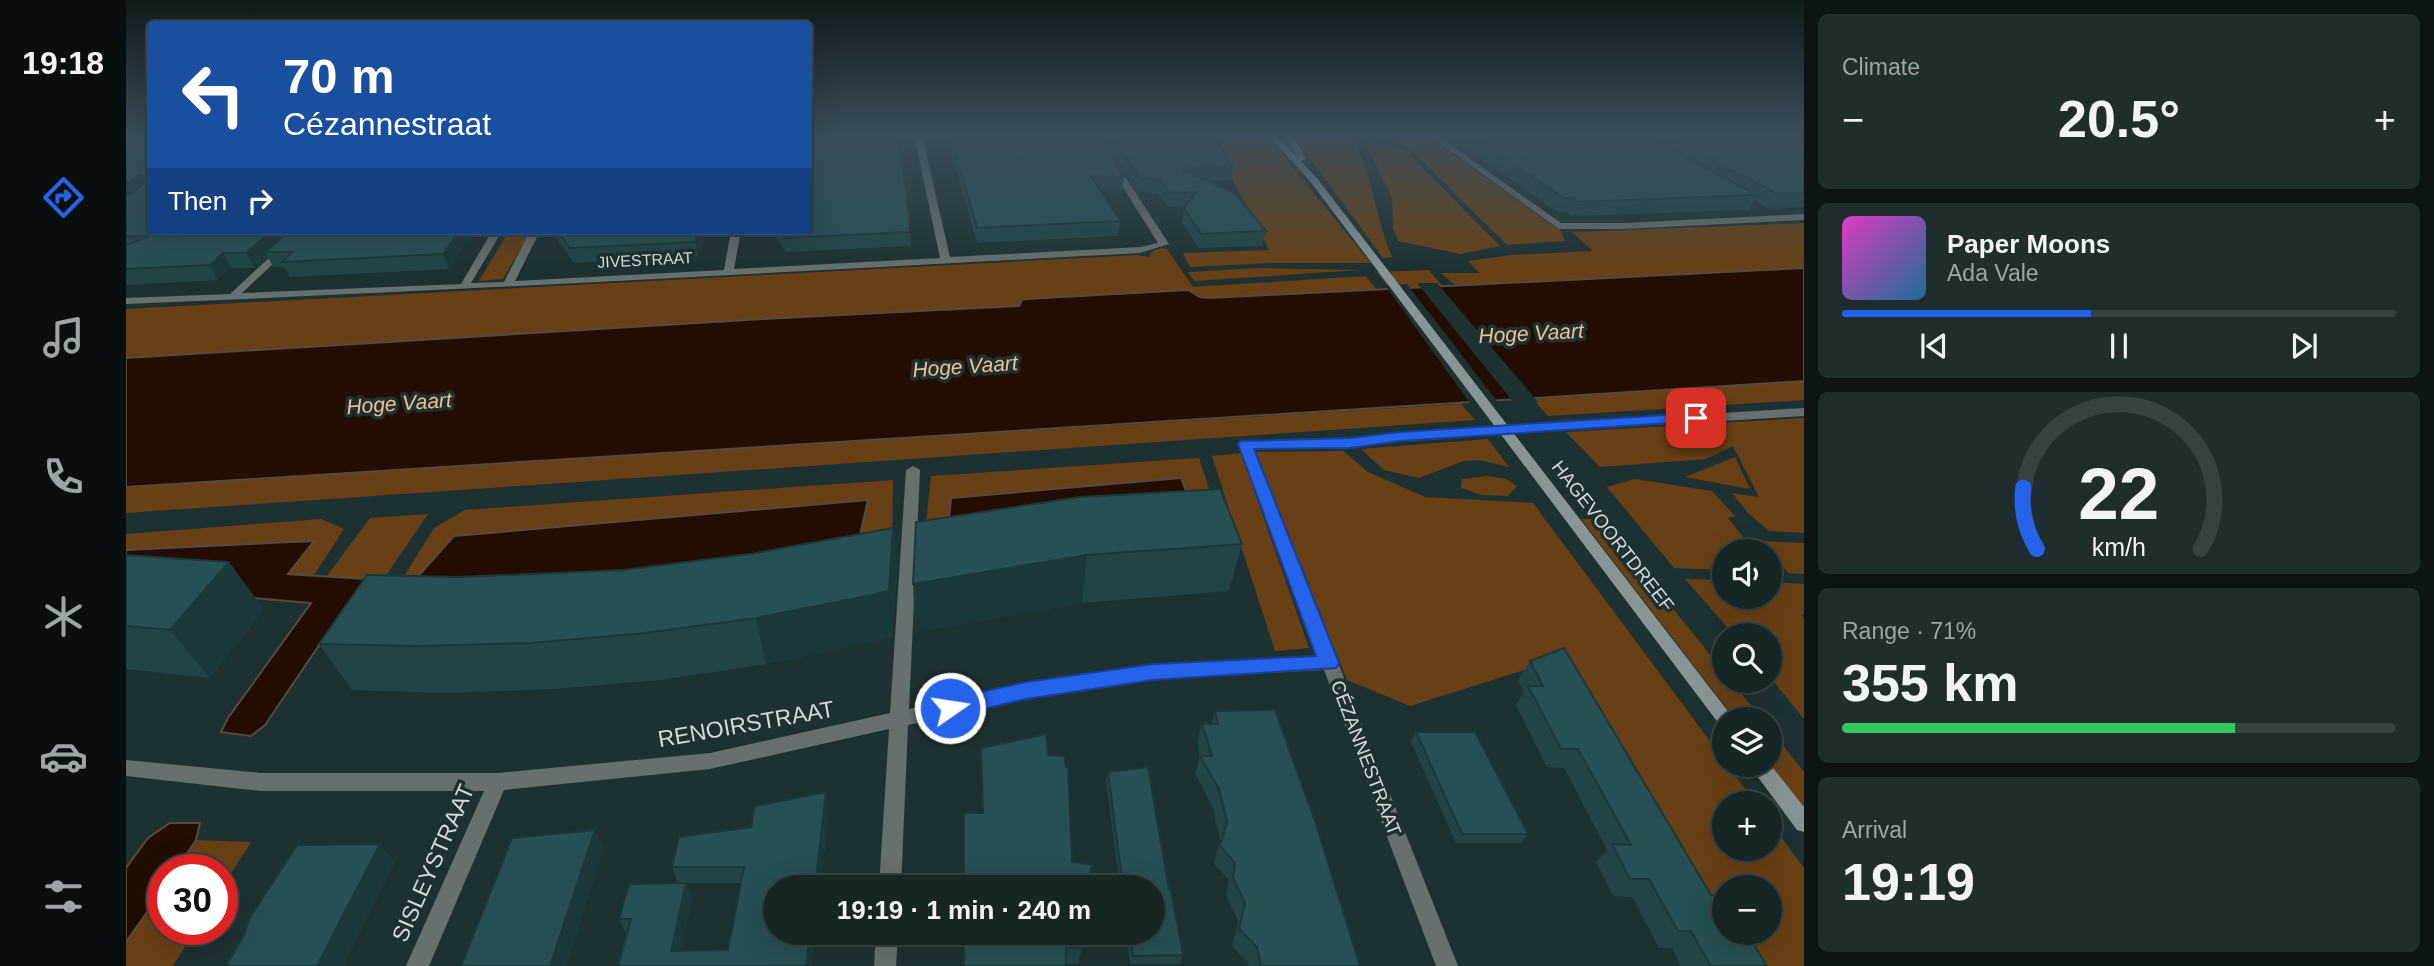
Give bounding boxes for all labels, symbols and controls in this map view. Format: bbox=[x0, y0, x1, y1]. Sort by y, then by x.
text: 19:18 bbox=[22, 45, 104, 81]
icon: left bbox=[168, 49, 259, 140]
text: 70 m bbox=[283, 49, 395, 103]
text: Climate bbox=[1842, 54, 1920, 80]
text: 20.5° bbox=[2058, 90, 2180, 148]
text: − bbox=[1842, 99, 1864, 141]
text: + bbox=[2374, 99, 2396, 141]
text: Cézannestraat bbox=[283, 106, 491, 142]
icon: directions bbox=[39, 173, 88, 222]
icon: right bbox=[241, 182, 279, 220]
text: Then bbox=[168, 186, 227, 216]
text: Paper Moons bbox=[1947, 229, 2110, 259]
street label: JIVESTRAAT bbox=[597, 249, 693, 271]
text: Ada Vale bbox=[1947, 260, 2039, 286]
icon: music bbox=[39, 313, 88, 362]
water label: Hoge Vaart bbox=[1478, 319, 1585, 347]
icon: previous bbox=[1915, 327, 1953, 365]
icon: pause bbox=[2100, 327, 2138, 365]
icon: next bbox=[2285, 327, 2323, 365]
water label: Hoge Vaart bbox=[912, 351, 1020, 381]
water label: Hoge Vaart bbox=[346, 388, 454, 418]
pin bbox=[1666, 388, 1726, 448]
icon: arrive bbox=[1677, 399, 1715, 437]
icon: phone bbox=[39, 452, 88, 501]
text: 22 bbox=[2079, 453, 2159, 534]
street label: HAGEVOORTDREEF bbox=[1548, 456, 1678, 616]
text: km/h bbox=[2092, 533, 2146, 561]
map controls bbox=[1712, 539, 1782, 945]
button: sound bbox=[1712, 539, 1782, 609]
icon: climate bbox=[39, 592, 88, 641]
text: Range · 71% bbox=[1842, 618, 1976, 644]
button: search bbox=[1712, 623, 1782, 693]
text: 355 km bbox=[1842, 654, 2018, 712]
position arrow bbox=[913, 671, 987, 745]
street label: CÉZANNESTRAAT bbox=[1327, 678, 1405, 839]
street label: RENOIRSTRAAT bbox=[656, 696, 836, 752]
button: layers bbox=[1712, 707, 1782, 777]
icon: car bbox=[39, 732, 88, 781]
street label: SISLEYSTRAAT bbox=[387, 780, 479, 946]
button: + bbox=[1712, 791, 1782, 861]
text: Arrival bbox=[1842, 817, 1907, 843]
text: 19:19 bbox=[1842, 853, 1975, 911]
speed limit sign: 30 bbox=[147, 854, 238, 945]
icon: filters bbox=[39, 872, 88, 921]
button: − bbox=[1712, 875, 1782, 945]
text: 19:19 · 1 min · 240 m bbox=[837, 895, 1091, 925]

